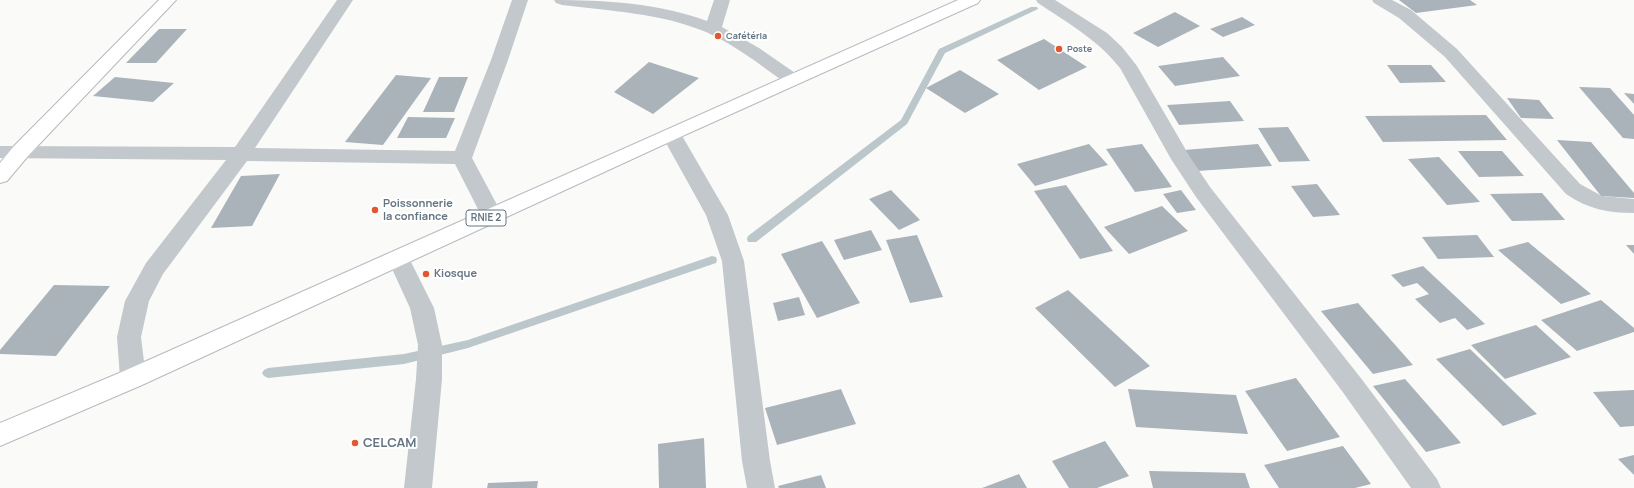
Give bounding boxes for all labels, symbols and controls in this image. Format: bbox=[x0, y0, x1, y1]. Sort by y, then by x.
marker: Cafétéria bbox=[713, 31, 723, 41]
place label: Cafétéria bbox=[726, 31, 767, 41]
marker: Poste bbox=[1054, 44, 1064, 54]
place label: Poste bbox=[1067, 44, 1092, 54]
place label: Poissonnerie la confiance bbox=[383, 197, 453, 223]
marker: Poissonnerie la confiance bbox=[370, 205, 380, 215]
road number: RNIE 2 bbox=[466, 210, 506, 226]
place label: Kiosque bbox=[434, 267, 477, 281]
marker: Kiosque bbox=[421, 269, 431, 279]
place label: CELCAM bbox=[363, 435, 416, 451]
marker: CELCAM bbox=[350, 438, 360, 448]

